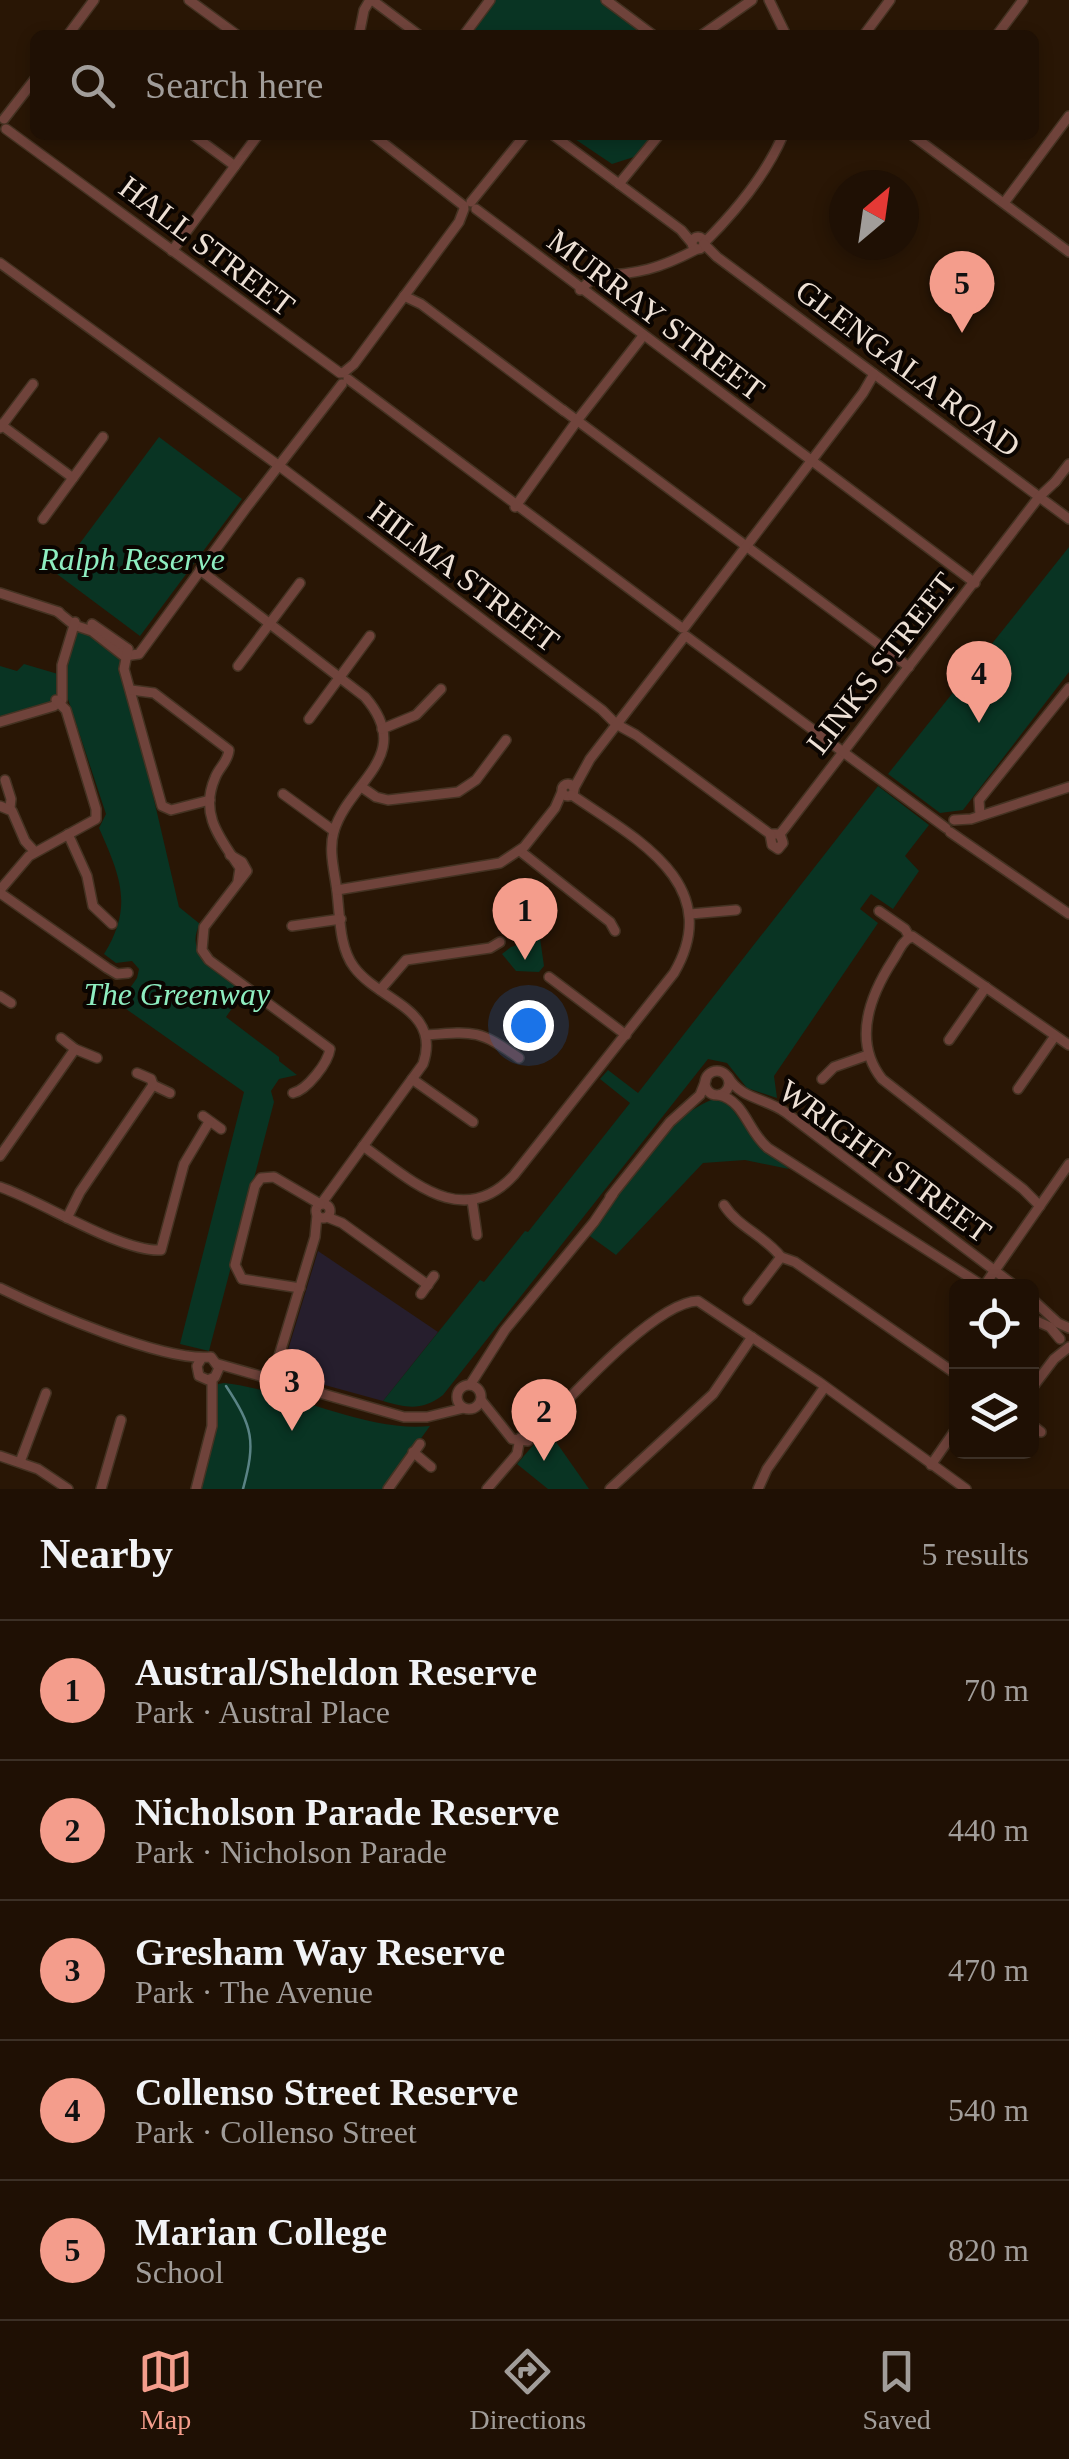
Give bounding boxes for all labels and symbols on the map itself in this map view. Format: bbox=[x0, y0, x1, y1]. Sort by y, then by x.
street label: HALL STREET bbox=[113, 169, 302, 324]
north arrow bbox=[829, 170, 919, 260]
street label: MURRAY STREET bbox=[541, 222, 772, 408]
pin: 5 bbox=[930, 250, 994, 333]
street label: GLENGALA ROAD bbox=[789, 272, 1027, 464]
street label: HILMA STREET bbox=[362, 493, 566, 659]
park label: Ralph Reserve bbox=[38, 541, 225, 577]
street label: LINKS STREET bbox=[799, 565, 963, 761]
pin: 4 bbox=[946, 640, 1012, 723]
pin: 1 bbox=[492, 878, 558, 960]
park label: The Greenway bbox=[84, 976, 271, 1012]
your location bbox=[503, 1000, 554, 1051]
street label: WRIGHT STREET bbox=[772, 1072, 998, 1250]
pin: 3 bbox=[260, 1348, 324, 1431]
pin: 2 bbox=[512, 1378, 576, 1461]

